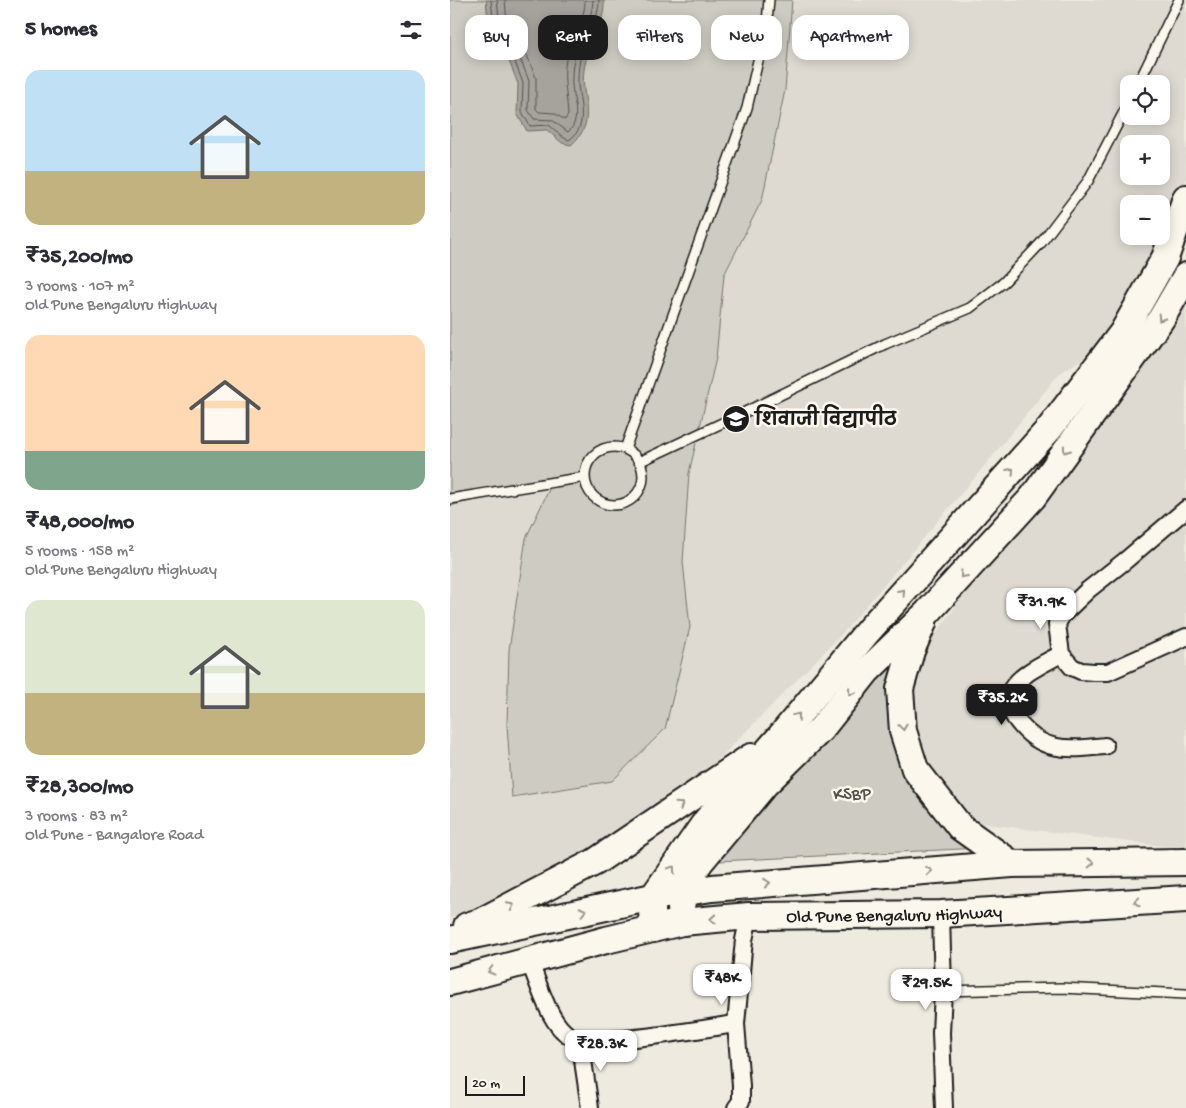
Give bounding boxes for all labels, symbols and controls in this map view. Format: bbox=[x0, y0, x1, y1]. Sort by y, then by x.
chip: Buy bbox=[465, 15, 528, 60]
chip: Rent bbox=[538, 15, 608, 60]
chip: Filters bbox=[618, 15, 701, 60]
chip: New bbox=[711, 15, 782, 60]
chip: Apartment bbox=[792, 15, 909, 60]
icon: filters bbox=[397, 16, 425, 44]
text: 5 homes bbox=[25, 18, 97, 43]
map controls bbox=[1120, 75, 1170, 245]
button: locate bbox=[1120, 75, 1170, 125]
icon: home bbox=[180, 102, 270, 192]
button: + bbox=[1120, 135, 1170, 185]
button: − bbox=[1120, 195, 1170, 245]
text: ₹35,200/mo bbox=[25, 246, 133, 271]
text: 3 rooms · 107 m² bbox=[25, 278, 135, 297]
text: Old Pune Bengaluru Highway bbox=[25, 297, 217, 316]
one-way arrow bbox=[1158, 312, 1167, 321]
icon: home bbox=[180, 367, 270, 457]
school or university icon: शिवाजी विद्यापीठ bbox=[721, 404, 751, 434]
place label: शिवाजी विद्यापीठ bbox=[753, 404, 897, 432]
one-way arrow bbox=[1063, 444, 1072, 454]
one-way arrow bbox=[1005, 468, 1014, 477]
text: ₹48,000/mo bbox=[25, 511, 134, 536]
text: 5 rooms · 158 m² bbox=[25, 543, 134, 562]
text: Old Pune Bengaluru Highway bbox=[25, 562, 217, 581]
one-way arrow bbox=[960, 569, 969, 578]
pin: ₹31.9K bbox=[1000, 588, 1082, 630]
one-way arrow bbox=[896, 589, 905, 598]
text: ₹31.9K bbox=[1017, 594, 1065, 613]
icon: home bbox=[180, 632, 270, 722]
pin: ₹35.2K bbox=[961, 684, 1043, 726]
one-way arrow bbox=[848, 686, 856, 695]
text: ₹35.2K bbox=[977, 690, 1027, 709]
one-way arrow bbox=[792, 713, 800, 722]
one-way arrow bbox=[897, 723, 908, 731]
text: ₹28,300/mo bbox=[25, 776, 133, 801]
park label: KSBP bbox=[833, 785, 872, 806]
one-way arrow bbox=[674, 802, 684, 811]
text: 3 rooms · 83 m² bbox=[25, 808, 128, 827]
text: Old Pune - Bangalore Road bbox=[25, 827, 203, 846]
one-way arrow bbox=[1088, 858, 1096, 868]
one-way arrow bbox=[666, 865, 675, 875]
one-way arrow bbox=[925, 865, 933, 876]
one-way arrow bbox=[763, 878, 771, 889]
one-way arrow bbox=[1133, 897, 1141, 908]
one-way arrow bbox=[506, 902, 515, 912]
street label: Old Pune Bengaluru Highway bbox=[786, 902, 1003, 929]
one-way arrow bbox=[579, 907, 588, 917]
one-way arrow bbox=[709, 913, 717, 924]
pin: ₹48K bbox=[692, 964, 752, 1006]
one-way arrow bbox=[488, 966, 496, 976]
pin: ₹29.5K bbox=[885, 968, 967, 1011]
text: ₹48K bbox=[704, 970, 740, 989]
text: ₹29.5K bbox=[901, 975, 951, 994]
pin: ₹28.3K bbox=[560, 1030, 642, 1072]
text: ₹28.3K bbox=[576, 1036, 626, 1055]
scale bar bbox=[465, 1073, 525, 1096]
text: 20 m bbox=[472, 1076, 500, 1093]

